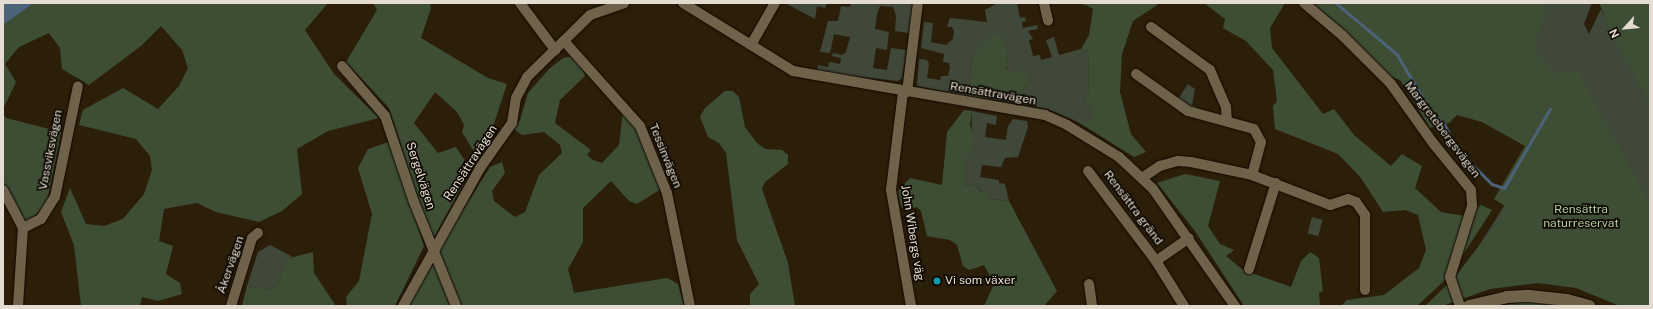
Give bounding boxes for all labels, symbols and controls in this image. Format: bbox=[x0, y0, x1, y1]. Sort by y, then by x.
north arrow bbox=[1605, 8, 1645, 48]
text: N bbox=[1607, 27, 1622, 40]
street label: Rensättravägen bbox=[949, 79, 1037, 109]
street label: Margretebergsvägen bbox=[1401, 79, 1483, 181]
street label: Vassviksvägen bbox=[36, 109, 66, 191]
street label: Rensättravägen bbox=[441, 122, 501, 204]
street label: Tessinvägen bbox=[645, 122, 685, 190]
street label: Sergelvägen bbox=[402, 140, 438, 212]
street label: Rensättra gränd bbox=[1100, 168, 1166, 248]
street label: John Wibergs väg bbox=[897, 184, 927, 282]
park label: Rensättra naturreservat bbox=[1543, 203, 1619, 231]
street label: Åkervägen bbox=[214, 234, 248, 296]
place label: Vi som växer bbox=[945, 274, 1016, 288]
marker: Vi som växer bbox=[932, 276, 942, 286]

